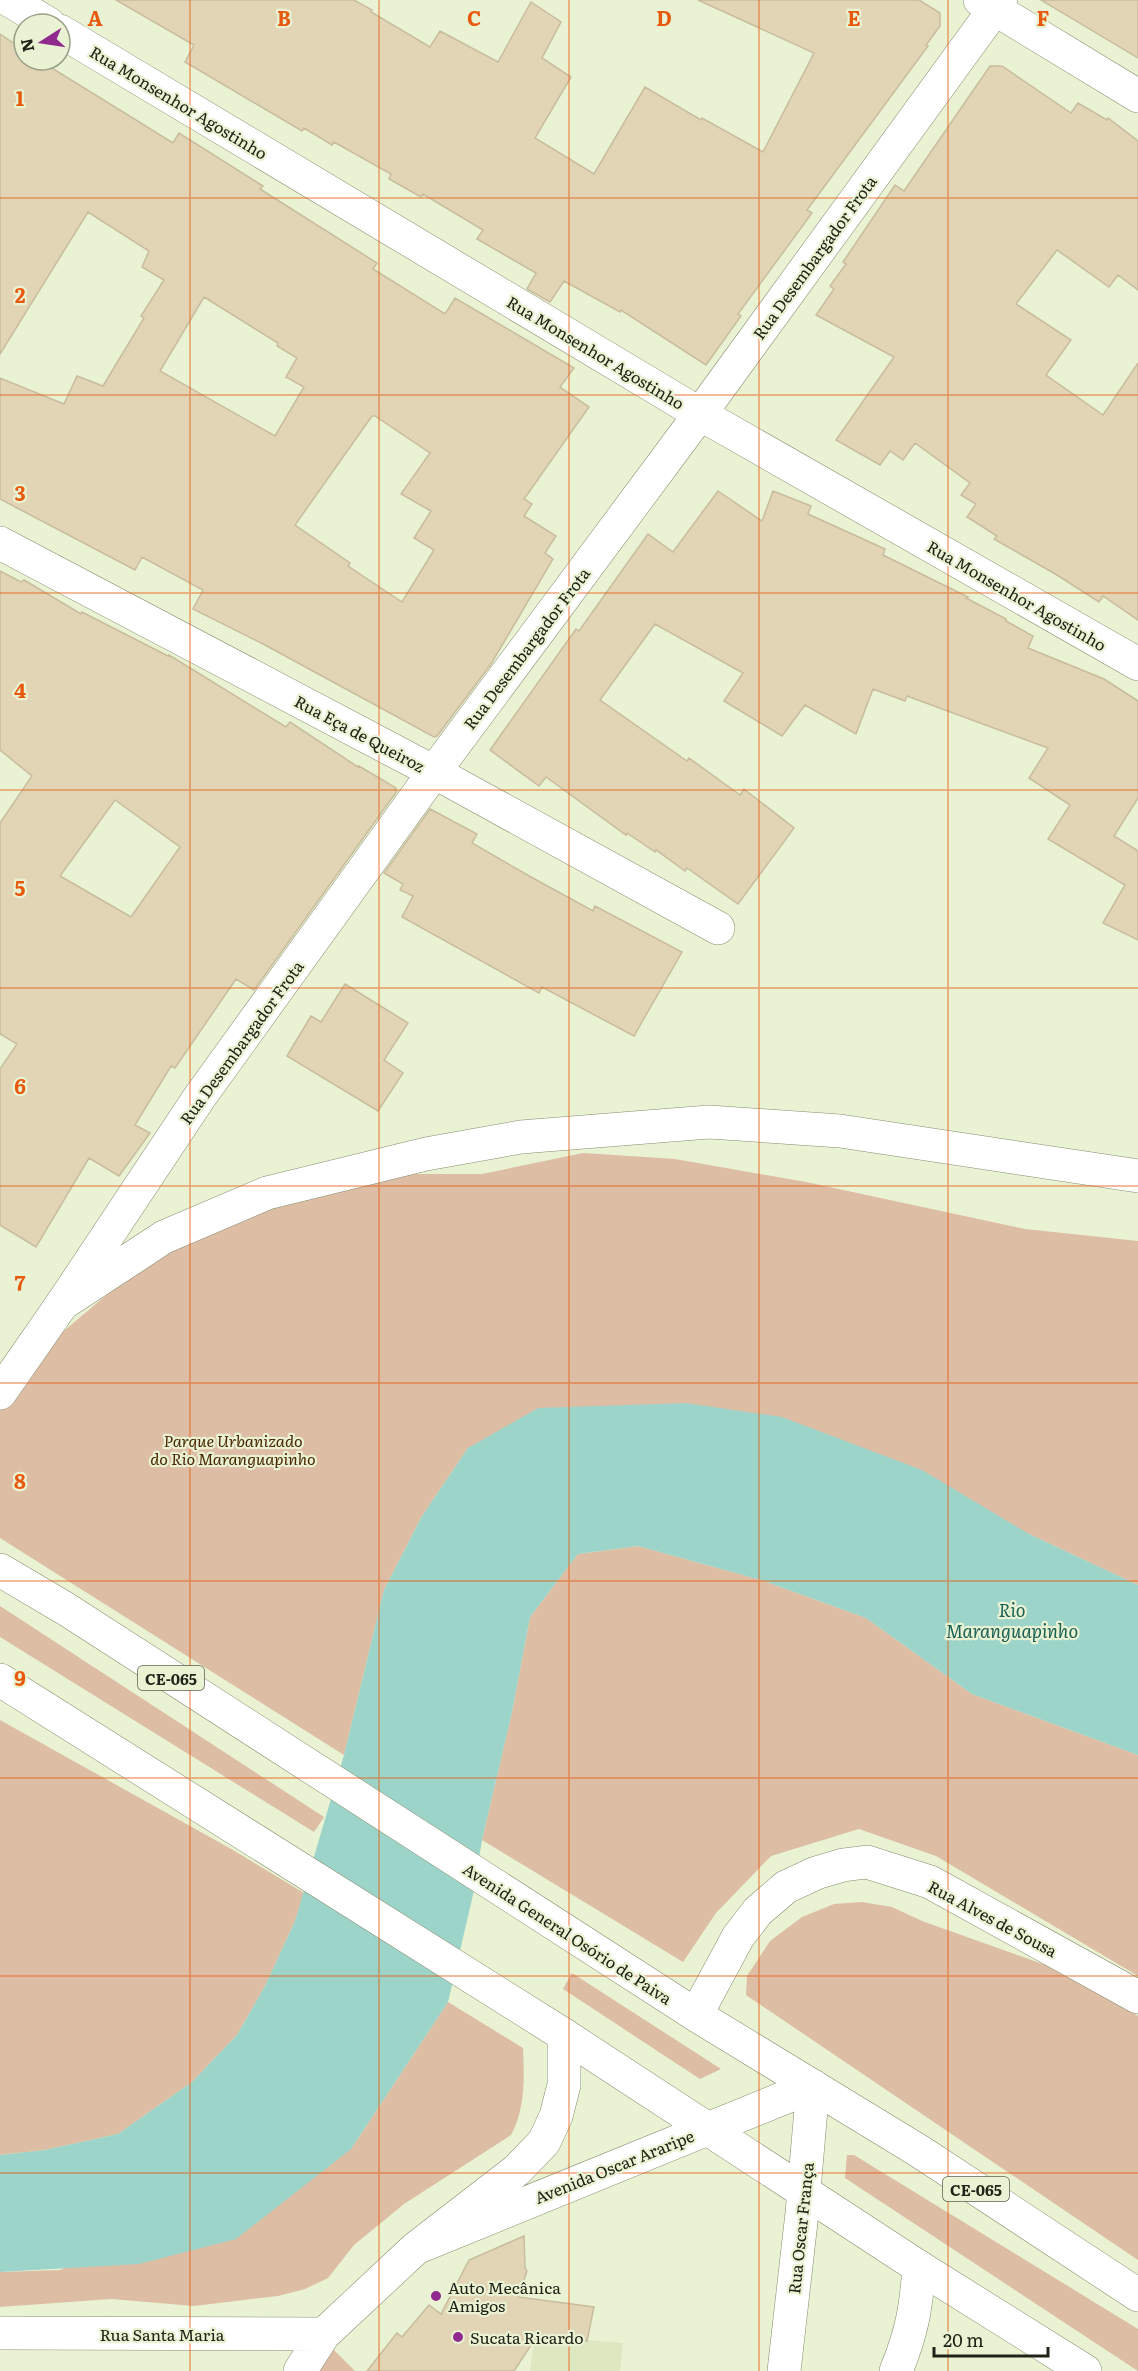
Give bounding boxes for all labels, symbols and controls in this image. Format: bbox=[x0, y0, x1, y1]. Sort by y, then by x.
text: A bbox=[87, 2, 103, 32]
text: B bbox=[277, 2, 291, 32]
text: C bbox=[467, 2, 481, 32]
text: D bbox=[656, 2, 672, 32]
text: E bbox=[847, 2, 861, 32]
text: F bbox=[1037, 2, 1050, 32]
north arrow bbox=[12, 12, 72, 72]
text: N bbox=[13, 36, 39, 54]
street label: Rua Monsenhor Agostinho bbox=[86, 39, 272, 165]
text: 1 bbox=[16, 82, 24, 112]
street label: Rua Desembargador Frota bbox=[746, 170, 882, 344]
text: 2 bbox=[15, 279, 26, 309]
street label: Rua Monsenhor Agostinho bbox=[503, 289, 689, 415]
text: 3 bbox=[14, 477, 26, 507]
street label: Rua Monsenhor Agostinho bbox=[923, 534, 1111, 656]
street label: Rua Desembargador Frota bbox=[457, 562, 595, 734]
text: 4 bbox=[14, 674, 26, 704]
street label: Rua Eça de Queiroz bbox=[291, 689, 430, 778]
text: 5 bbox=[15, 872, 26, 902]
street label: Rua Desembargador Frota bbox=[173, 955, 309, 1129]
text: 6 bbox=[14, 1070, 26, 1100]
text: 7 bbox=[15, 1267, 26, 1297]
park label: Parque Urbanizado do Rio Maranguapinho bbox=[150, 1428, 316, 1470]
text: 8 bbox=[14, 1465, 26, 1495]
water label: Rio Maranguapinho bbox=[946, 1596, 1078, 1644]
text: 9 bbox=[14, 1662, 26, 1692]
road number: CE-065 bbox=[138, 1666, 204, 1690]
street label: Avenida General Osório de Paiva bbox=[459, 1856, 677, 2010]
street label: Rua Alves de Sousa bbox=[924, 1874, 1062, 1962]
street label: Avenida Oscar Araripe bbox=[531, 2123, 697, 2209]
street label: Rua Oscar França bbox=[781, 2161, 819, 2295]
road number: CE-065 bbox=[943, 2177, 1009, 2201]
place label: Auto Mecânica Amigos bbox=[448, 2275, 561, 2317]
marker: Auto Mecânica Amigos bbox=[429, 2289, 443, 2303]
scale bar bbox=[934, 2320, 1048, 2358]
street label: Rua Santa Maria bbox=[100, 2322, 225, 2346]
place label: Sucata Ricardo bbox=[470, 2325, 584, 2349]
text: 20 m bbox=[943, 2326, 984, 2353]
marker: Sucata Ricardo bbox=[451, 2330, 465, 2344]

